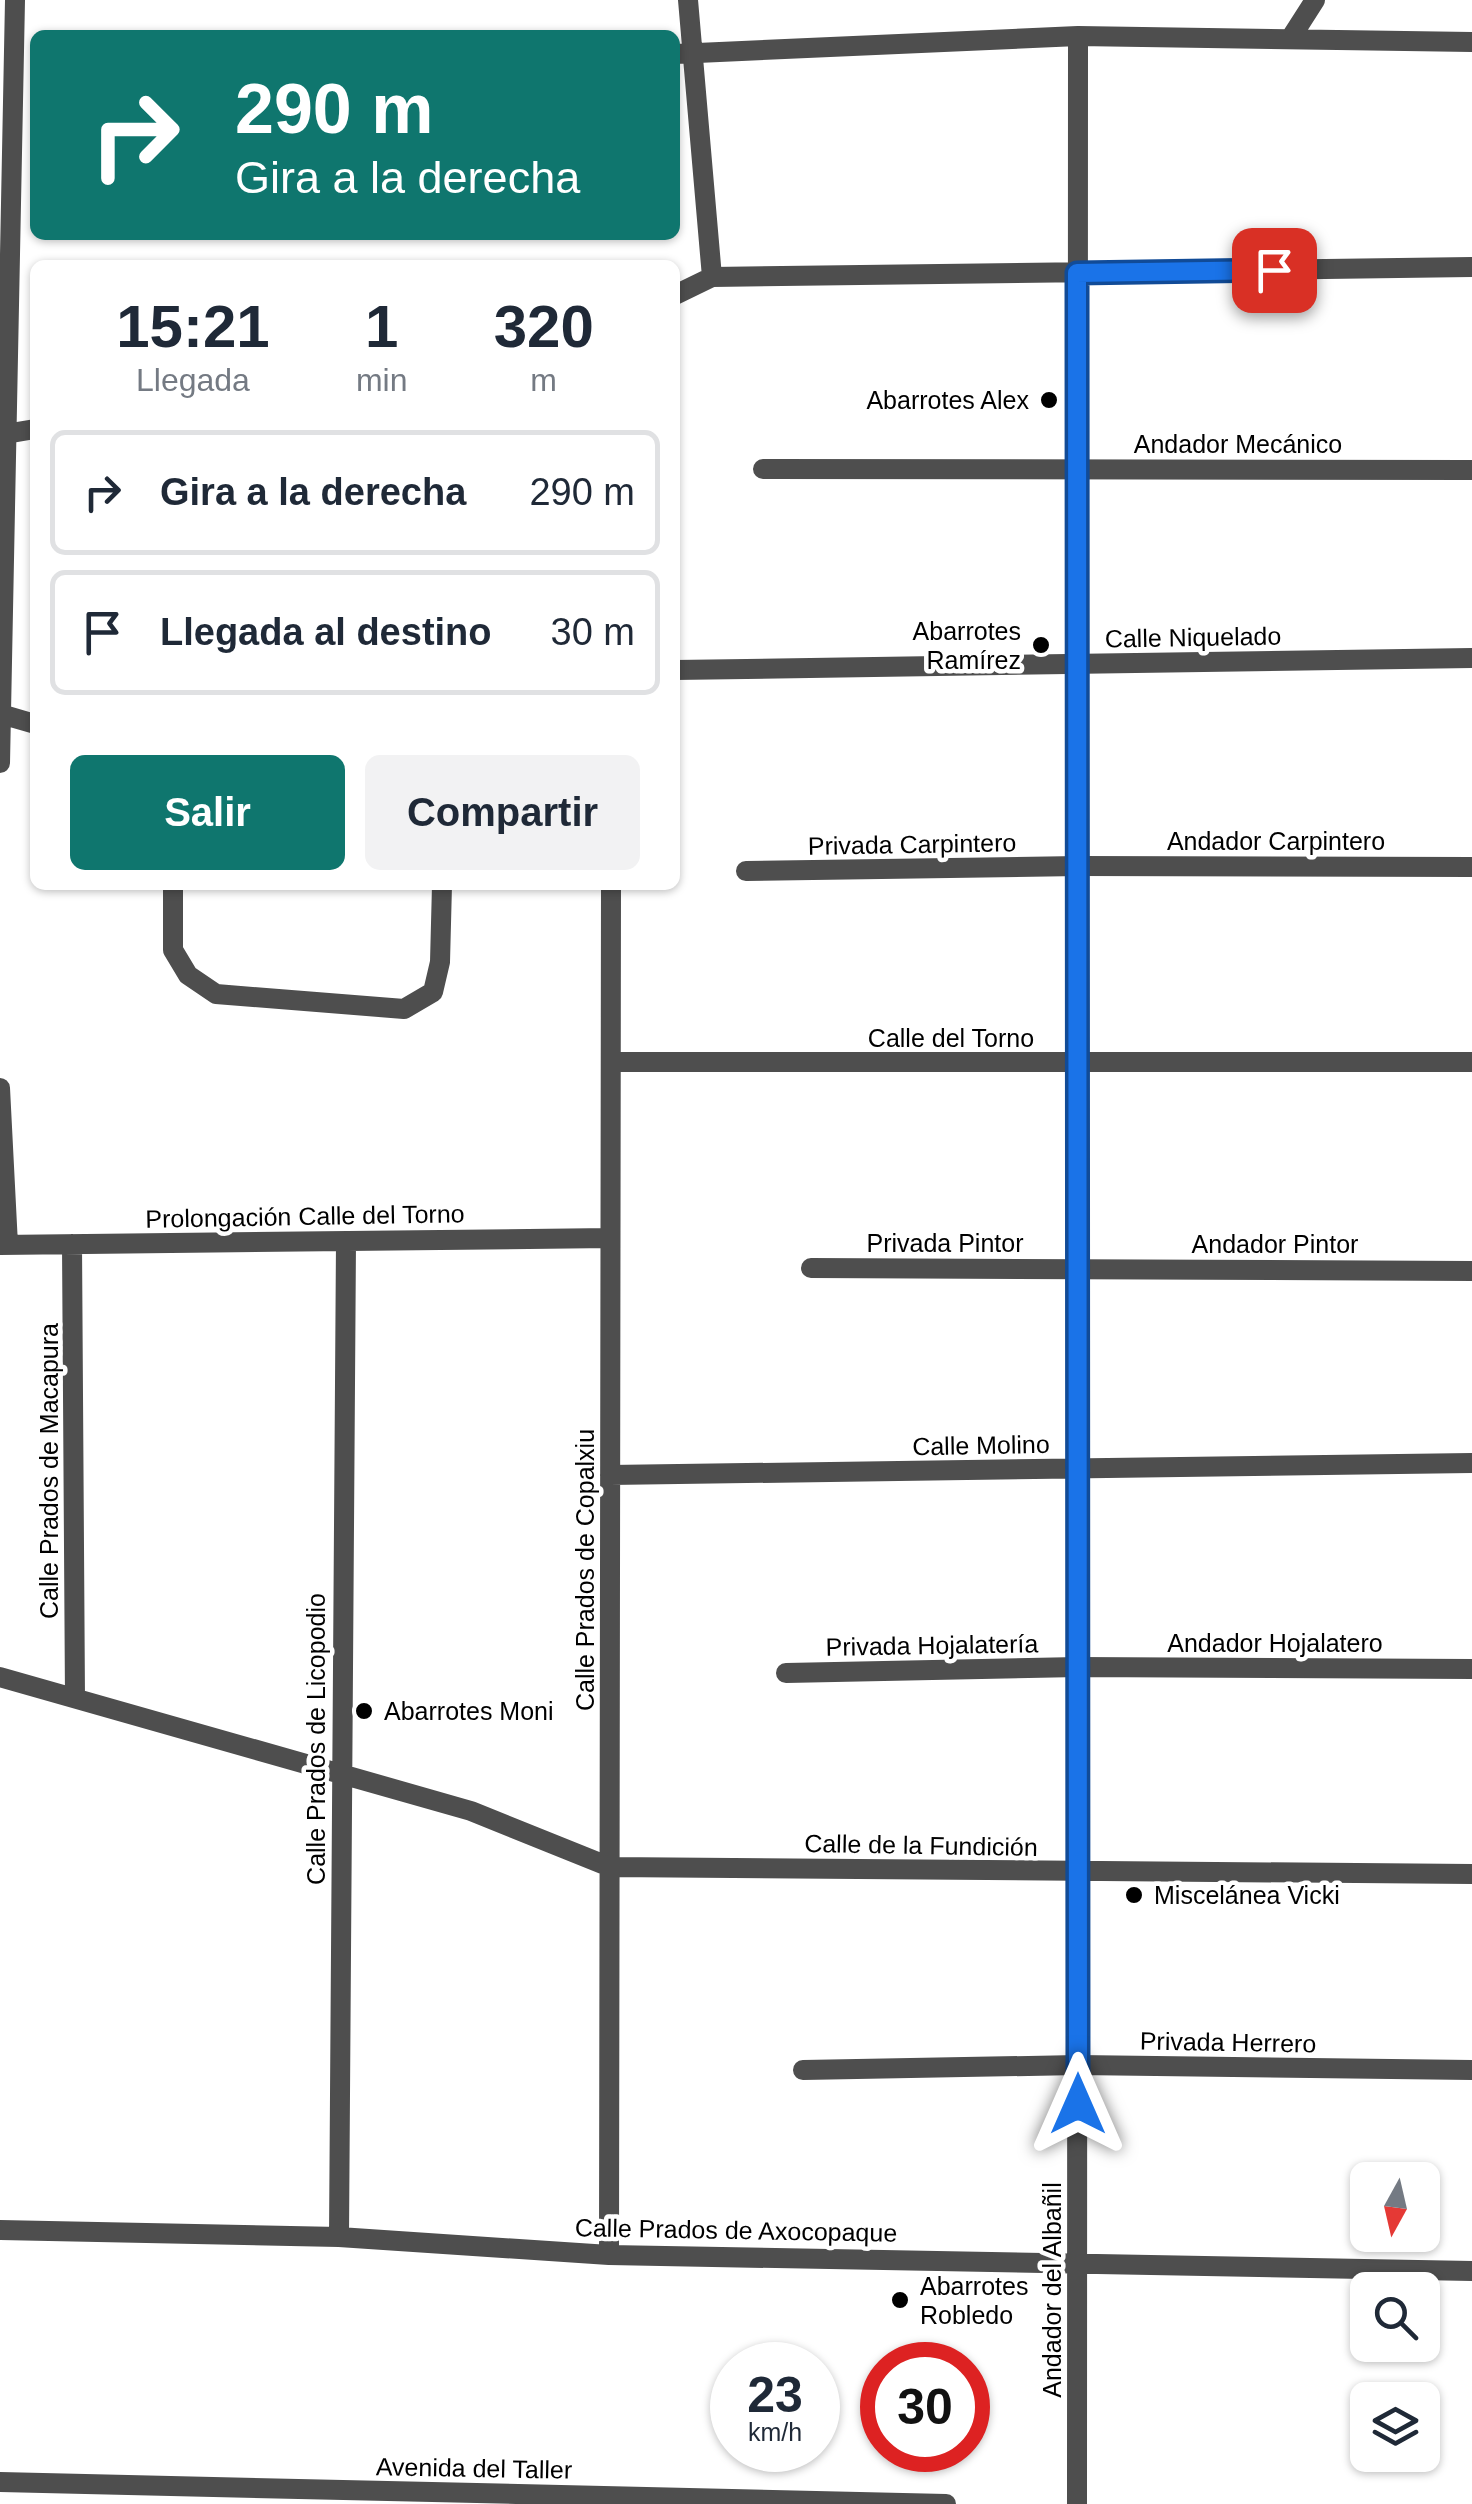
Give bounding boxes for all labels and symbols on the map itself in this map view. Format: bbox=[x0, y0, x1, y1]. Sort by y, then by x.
pin bbox=[1232, 228, 1317, 313]
place label: Abarrotes Alex bbox=[866, 386, 1029, 414]
marker: Abarrotes Alex bbox=[1038, 389, 1060, 411]
street label: Andador Mecánico bbox=[1134, 430, 1342, 458]
place label: Abarrotes Ramírez bbox=[913, 617, 1021, 674]
street label: Calle Niquelado bbox=[1105, 621, 1281, 653]
marker: Abarrotes Ramírez bbox=[1030, 634, 1052, 656]
street label: Andador Carpintero bbox=[1167, 827, 1385, 855]
street label: Privada Carpintero bbox=[808, 828, 1016, 860]
street label: Calle del Torno bbox=[868, 1024, 1034, 1052]
street label: Prolongación Calle del Torno bbox=[145, 1199, 465, 1233]
street label: Privada Pintor bbox=[866, 1229, 1024, 1257]
street label: Andador Pintor bbox=[1192, 1230, 1358, 1258]
street label: Calle Prados de Macapura bbox=[35, 1323, 63, 1619]
street label: Calle Prados de Copalxiu bbox=[571, 1429, 599, 1711]
street label: Calle Molino bbox=[912, 1430, 1050, 1460]
street label: Calle Prados de Licopodio bbox=[302, 1593, 330, 1885]
street label: Privada Hojalatería bbox=[825, 1629, 1039, 1661]
street label: Andador Hojalatero bbox=[1167, 1629, 1383, 1657]
place label: Abarrotes Moni bbox=[384, 1697, 554, 1725]
marker: Abarrotes Moni bbox=[353, 1700, 375, 1722]
street label: Calle de la Fundición bbox=[804, 1829, 1038, 1861]
place label: Miscelánea Vicki bbox=[1154, 1881, 1340, 1909]
marker: Miscelánea Vicki bbox=[1123, 1884, 1145, 1906]
street label: Privada Herrero bbox=[1140, 2026, 1316, 2058]
position arrow bbox=[1026, 2052, 1130, 2156]
north arrow bbox=[1350, 2162, 1440, 2252]
street label: Andador del Albañil bbox=[1038, 2182, 1066, 2398]
street label: Calle Prados de Axocopaque bbox=[575, 2213, 897, 2247]
place label: Abarrotes Robledo bbox=[920, 2272, 1028, 2329]
marker: Abarrotes Robledo bbox=[889, 2289, 911, 2311]
speed limit sign: 30 bbox=[860, 2342, 990, 2472]
street label: Avenida del Taller bbox=[376, 2452, 572, 2484]

